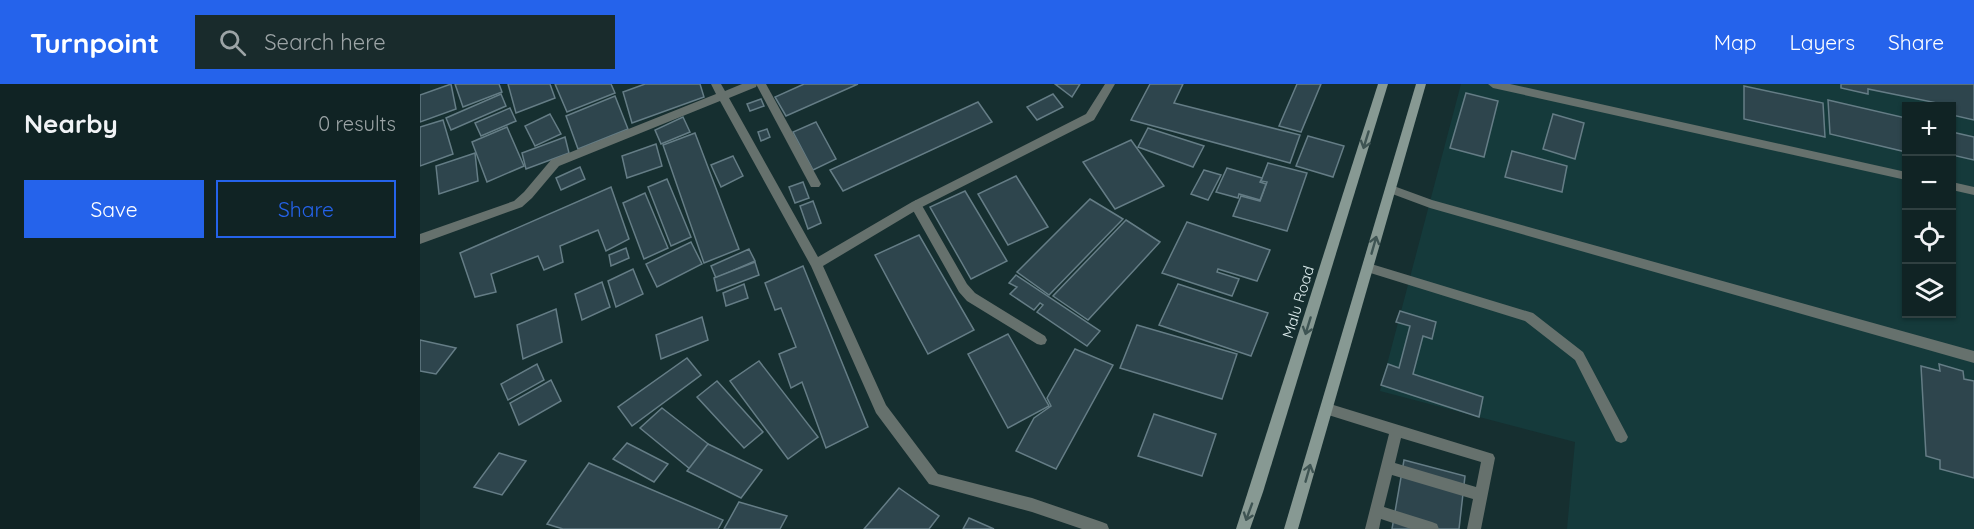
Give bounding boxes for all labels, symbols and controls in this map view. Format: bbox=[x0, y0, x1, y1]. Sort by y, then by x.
search box bbox=[195, 15, 615, 69]
text: Turnpoint bbox=[30, 25, 159, 60]
icon: search bbox=[216, 26, 249, 59]
text: Search here bbox=[264, 28, 386, 56]
text: Map bbox=[1714, 29, 1757, 55]
text: Layers bbox=[1790, 29, 1855, 55]
text: Share bbox=[1888, 29, 1944, 55]
map controls bbox=[1902, 102, 1956, 318]
button: + bbox=[1902, 102, 1956, 156]
text: Nearby bbox=[24, 107, 118, 140]
text: 0 results bbox=[318, 111, 396, 136]
one-way arrow bbox=[1360, 130, 1371, 149]
button: − bbox=[1902, 156, 1956, 210]
button: Save bbox=[24, 180, 204, 238]
button: Share bbox=[216, 180, 396, 238]
button: locate bbox=[1902, 210, 1956, 264]
one-way arrow bbox=[1369, 236, 1381, 255]
street label: Malu Road bbox=[1278, 263, 1318, 341]
button: layers bbox=[1902, 264, 1956, 318]
one-way arrow bbox=[1302, 316, 1313, 335]
one-way arrow bbox=[1303, 464, 1314, 483]
one-way arrow bbox=[1243, 502, 1254, 521]

